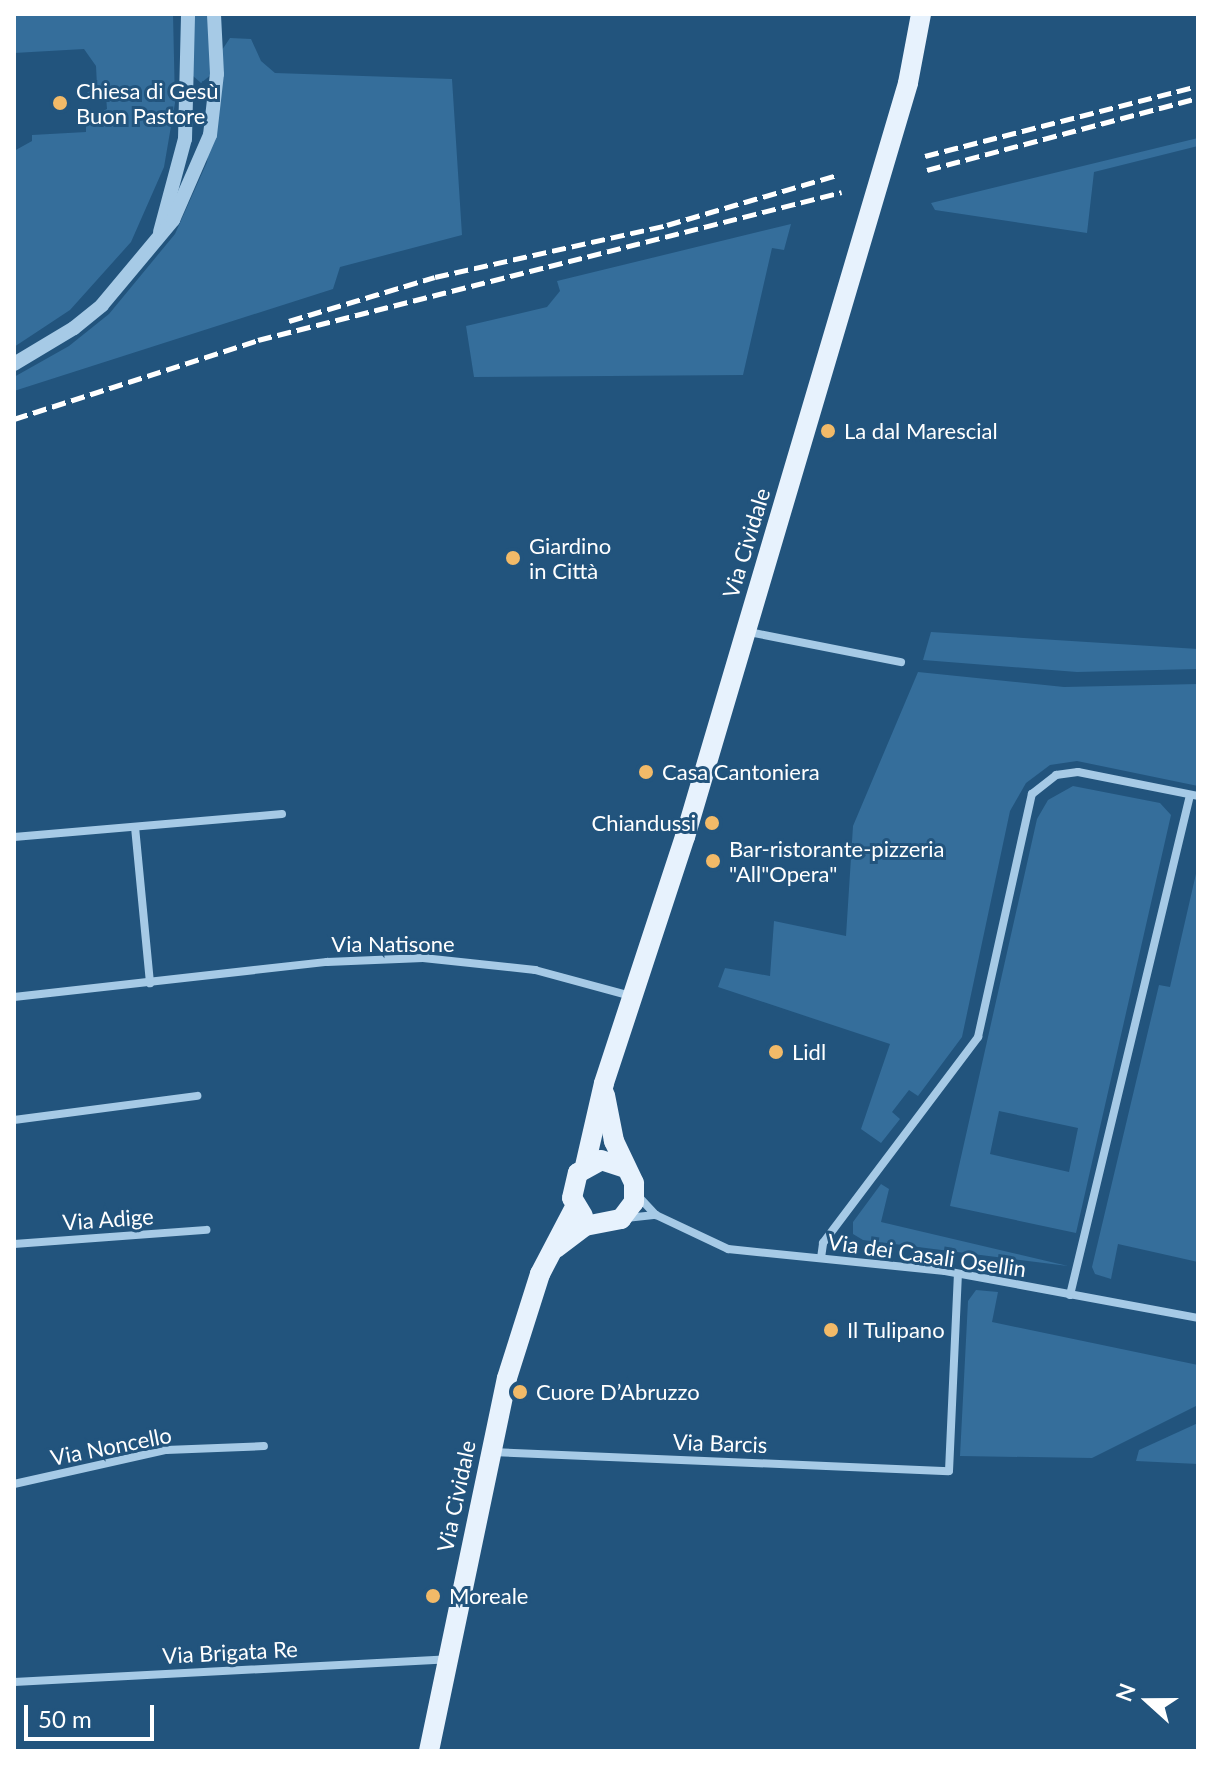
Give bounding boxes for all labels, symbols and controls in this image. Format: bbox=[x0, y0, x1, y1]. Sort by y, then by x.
place label: Chiesa di Gesù Buon Pastore bbox=[76, 77, 219, 128]
marker: Chiesa di Gesù Buon Pastore bbox=[51, 94, 69, 112]
place label: La dal Marescial bbox=[844, 418, 998, 444]
marker: La dal Marescial bbox=[819, 422, 837, 440]
street label: Via Cividale bbox=[717, 485, 775, 601]
place label: Giardino in Città bbox=[529, 532, 611, 584]
marker: Giardino in Città bbox=[504, 549, 522, 567]
place label: Casa Cantoniera bbox=[662, 759, 820, 785]
marker: Casa Cantoniera bbox=[637, 763, 655, 781]
place label: Chiandussi bbox=[592, 810, 696, 836]
marker: Chiandussi bbox=[703, 814, 721, 832]
place label: Bar-ristorante-pizzeria "All"Opera" bbox=[729, 835, 944, 886]
marker: Bar-ristorante-pizzeria "All"Opera" bbox=[704, 852, 722, 870]
street label: Via Natisone bbox=[331, 931, 455, 957]
place label: Lidl bbox=[792, 1039, 826, 1065]
marker: Lidl bbox=[767, 1043, 785, 1061]
street label: Via Adige bbox=[61, 1203, 155, 1235]
street label: Via dei Casali Osellin bbox=[826, 1228, 1028, 1282]
place label: Il Tulipano bbox=[847, 1317, 945, 1343]
marker: Il Tulipano bbox=[822, 1321, 840, 1339]
place label: Cuore D’Abruzzo bbox=[536, 1379, 700, 1405]
marker: Cuore D’Abruzzo bbox=[511, 1383, 529, 1401]
street label: Via Noncello bbox=[48, 1421, 174, 1471]
street label: Via Barcis bbox=[672, 1428, 768, 1458]
street label: Via Cividale bbox=[431, 1438, 481, 1554]
place label: Moreale bbox=[449, 1583, 528, 1609]
marker: Moreale bbox=[424, 1587, 442, 1605]
street label: Via Brigata Re bbox=[162, 1635, 298, 1669]
north arrow bbox=[1108, 1661, 1188, 1741]
text: N bbox=[1109, 1679, 1141, 1705]
scale bar bbox=[28, 1689, 158, 1739]
text: 50 m bbox=[38, 1704, 92, 1733]

